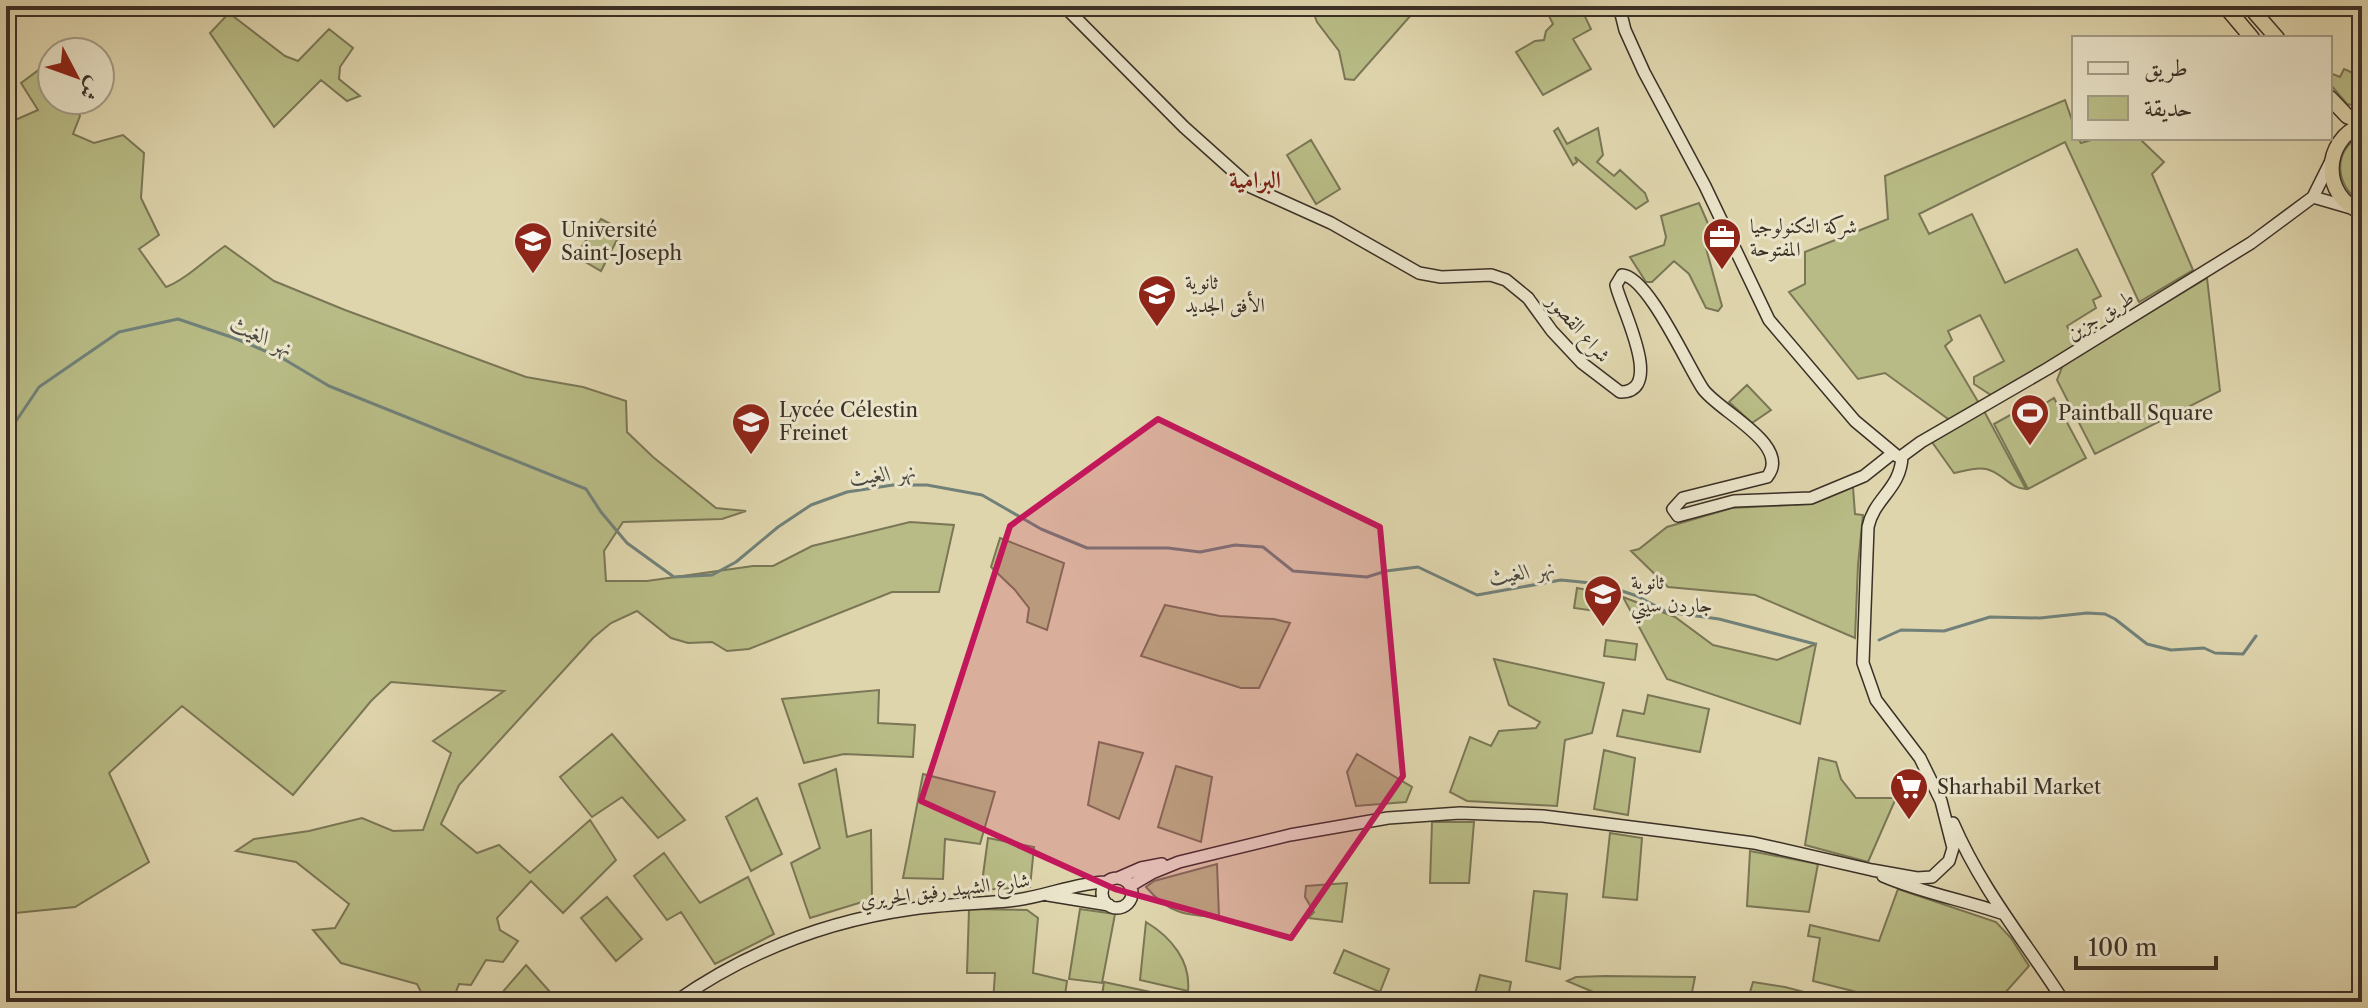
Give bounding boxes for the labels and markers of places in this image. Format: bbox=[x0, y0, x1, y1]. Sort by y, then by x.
place label: شركة التكنولوجيا المفتوحة bbox=[1750, 214, 1857, 262]
office icon: شركة التكنولوجيا المفتوحة bbox=[1701, 216, 1743, 271]
place label: Université Saint-Joseph bbox=[561, 218, 683, 265]
school or university icon: Université Saint-Joseph bbox=[512, 220, 554, 275]
place label: ثانوية الأفق الجديد bbox=[1185, 270, 1265, 318]
school or university icon: ثانوية الأفق الجديد bbox=[1136, 273, 1178, 328]
sports icon: Paintball Square bbox=[2009, 392, 2051, 447]
place label: Lycée Célestin Freinet bbox=[779, 398, 918, 445]
school or university icon: Lycée Célestin Freinet bbox=[730, 401, 772, 456]
place label: Paintball Square bbox=[2058, 401, 2213, 425]
place label: ثانوية جاردن سيتي bbox=[1631, 570, 1712, 624]
school or university icon: ثانوية جاردن سيتي bbox=[1582, 573, 1624, 628]
supermarket icon: Sharhabil Market bbox=[1888, 766, 1930, 821]
place label: Sharhabil Market bbox=[1937, 775, 2101, 799]

